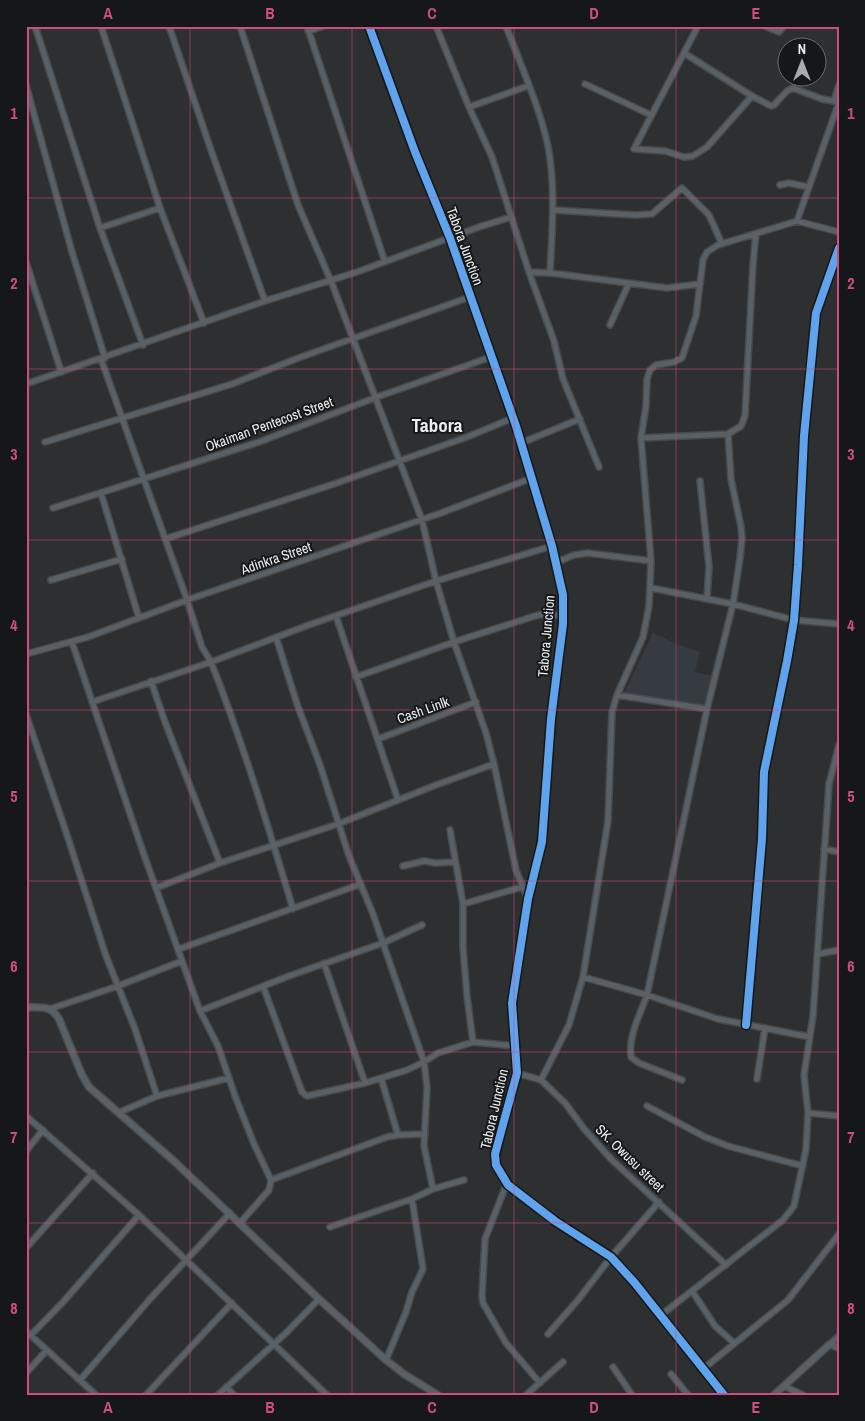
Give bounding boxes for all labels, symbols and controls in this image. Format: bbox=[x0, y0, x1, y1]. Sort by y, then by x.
text: A bbox=[103, 2, 113, 24]
text: B bbox=[265, 2, 275, 24]
text: C bbox=[427, 2, 437, 24]
text: D bbox=[589, 2, 599, 24]
text: E bbox=[752, 2, 761, 24]
north arrow bbox=[778, 38, 828, 88]
text: N bbox=[798, 40, 806, 58]
text: 1 bbox=[10, 102, 18, 124]
text: 1 bbox=[847, 102, 855, 124]
street label: Tabora Junction bbox=[443, 204, 487, 288]
text: 2 bbox=[10, 272, 18, 294]
text: 2 bbox=[847, 272, 855, 294]
street label: Okaiman Pentecost Street bbox=[203, 393, 335, 455]
district label: Tabora bbox=[412, 412, 463, 438]
text: 3 bbox=[10, 443, 18, 465]
text: 3 bbox=[847, 443, 855, 465]
street label: Adinkra Street bbox=[237, 538, 314, 579]
street label: Tabora Junction bbox=[533, 594, 559, 678]
text: 4 bbox=[10, 614, 18, 636]
text: 4 bbox=[847, 614, 855, 636]
street label: Cash Linlk bbox=[394, 692, 452, 728]
text: 5 bbox=[10, 785, 18, 807]
text: 5 bbox=[847, 785, 855, 807]
text: 6 bbox=[10, 955, 18, 977]
text: 6 bbox=[847, 955, 855, 977]
street label: Tabora Junction bbox=[476, 1067, 512, 1151]
street label: SK. Owusu street bbox=[592, 1120, 668, 1196]
text: 7 bbox=[10, 1126, 18, 1148]
text: 7 bbox=[847, 1126, 855, 1148]
text: 8 bbox=[10, 1297, 18, 1319]
text: 8 bbox=[847, 1297, 855, 1319]
text: A bbox=[103, 1396, 113, 1418]
text: B bbox=[265, 1396, 275, 1418]
text: C bbox=[427, 1396, 437, 1418]
text: D bbox=[589, 1396, 599, 1418]
text: E bbox=[752, 1396, 761, 1418]

